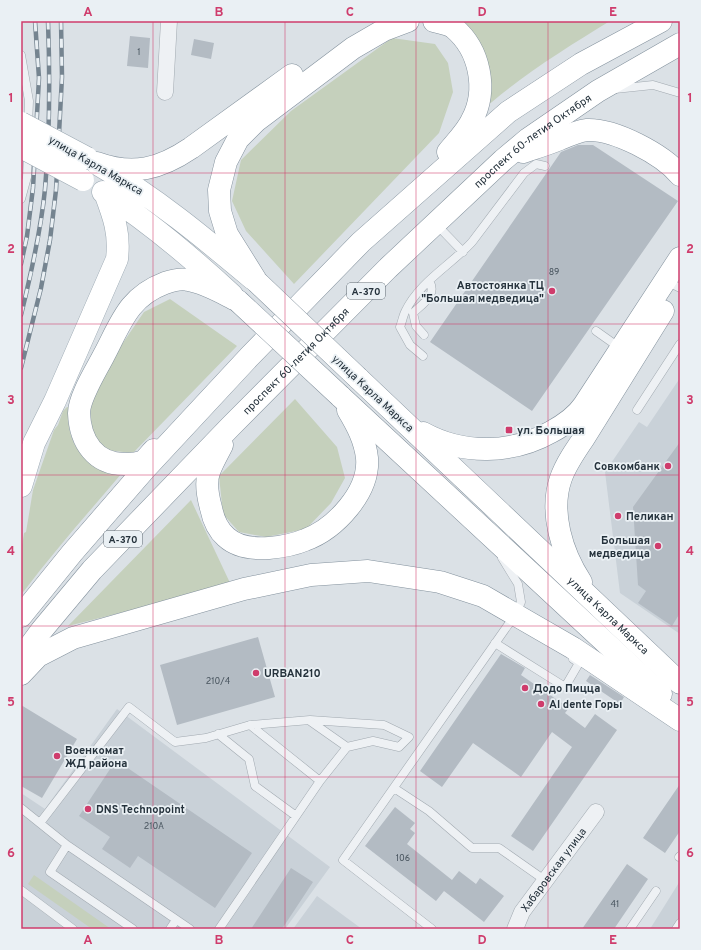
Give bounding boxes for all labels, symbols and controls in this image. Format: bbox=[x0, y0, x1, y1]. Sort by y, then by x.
text: A bbox=[83, 5, 93, 21]
text: B bbox=[215, 5, 224, 21]
text: C bbox=[346, 5, 354, 21]
text: D bbox=[477, 5, 487, 21]
text: E bbox=[609, 5, 617, 21]
house number: 1 bbox=[137, 47, 141, 58]
text: 1 bbox=[8, 91, 14, 107]
street label: проспект 60-летия Октября bbox=[472, 91, 595, 192]
text: 1 bbox=[687, 91, 693, 107]
street label: улица Карла Маркса bbox=[46, 133, 145, 199]
text: 2 bbox=[7, 242, 15, 258]
text: 2 bbox=[686, 242, 694, 258]
house number: 89 bbox=[549, 267, 559, 278]
place label: Автостоянка ТЦ "Большая медведица" bbox=[421, 279, 544, 306]
road number: А-370 bbox=[347, 283, 385, 299]
marker: Автостоянка ТЦ "Большая медведица" bbox=[547, 286, 557, 296]
street label: проспект 60-летия Октября bbox=[240, 305, 353, 418]
street label: улица Карла Маркса bbox=[328, 352, 416, 435]
text: 3 bbox=[7, 393, 15, 409]
text: 3 bbox=[686, 393, 694, 409]
place label: ул. Большая bbox=[517, 424, 585, 438]
marker: ул. Большая bbox=[504, 425, 514, 435]
place label: Совкомбанк bbox=[594, 460, 661, 474]
marker: Совкомбанк bbox=[663, 461, 673, 471]
place label: Пеликан bbox=[626, 510, 673, 524]
marker: Пеликан bbox=[613, 511, 623, 521]
road number: А-370 bbox=[104, 531, 142, 547]
place label: Большая медведица bbox=[589, 534, 650, 561]
marker: Большая медведица bbox=[653, 541, 663, 551]
text: 4 bbox=[7, 544, 15, 560]
text: 4 bbox=[686, 544, 694, 560]
street label: улица Карла Маркса bbox=[564, 574, 652, 658]
place label: URBAN210 bbox=[264, 667, 321, 681]
marker: URBAN210 bbox=[251, 668, 261, 678]
house number: 210/4 bbox=[206, 676, 231, 687]
place label: Додо Пицца bbox=[533, 682, 600, 696]
marker: Додо Пицца bbox=[520, 683, 530, 693]
text: 5 bbox=[7, 695, 15, 711]
text: 5 bbox=[686, 695, 694, 711]
place label: Al dente Горы bbox=[549, 698, 622, 712]
marker: Al dente Горы bbox=[536, 699, 546, 709]
place label: Военкомат ЖД района bbox=[65, 744, 128, 771]
marker: Военкомат ЖД района bbox=[52, 751, 62, 761]
place label: DNS Technopoint bbox=[96, 803, 185, 817]
marker: DNS Technopoint bbox=[83, 804, 93, 814]
house number: 210А bbox=[144, 821, 164, 832]
street label: Хабаровская улица bbox=[518, 825, 590, 915]
text: 6 bbox=[7, 846, 15, 862]
text: 6 bbox=[686, 846, 694, 862]
house number: 106 bbox=[396, 853, 410, 864]
house number: 41 bbox=[611, 899, 619, 910]
text: A bbox=[83, 933, 93, 949]
text: B bbox=[215, 933, 224, 949]
text: C bbox=[346, 933, 354, 949]
text: D bbox=[477, 933, 487, 949]
text: E bbox=[609, 933, 617, 949]

